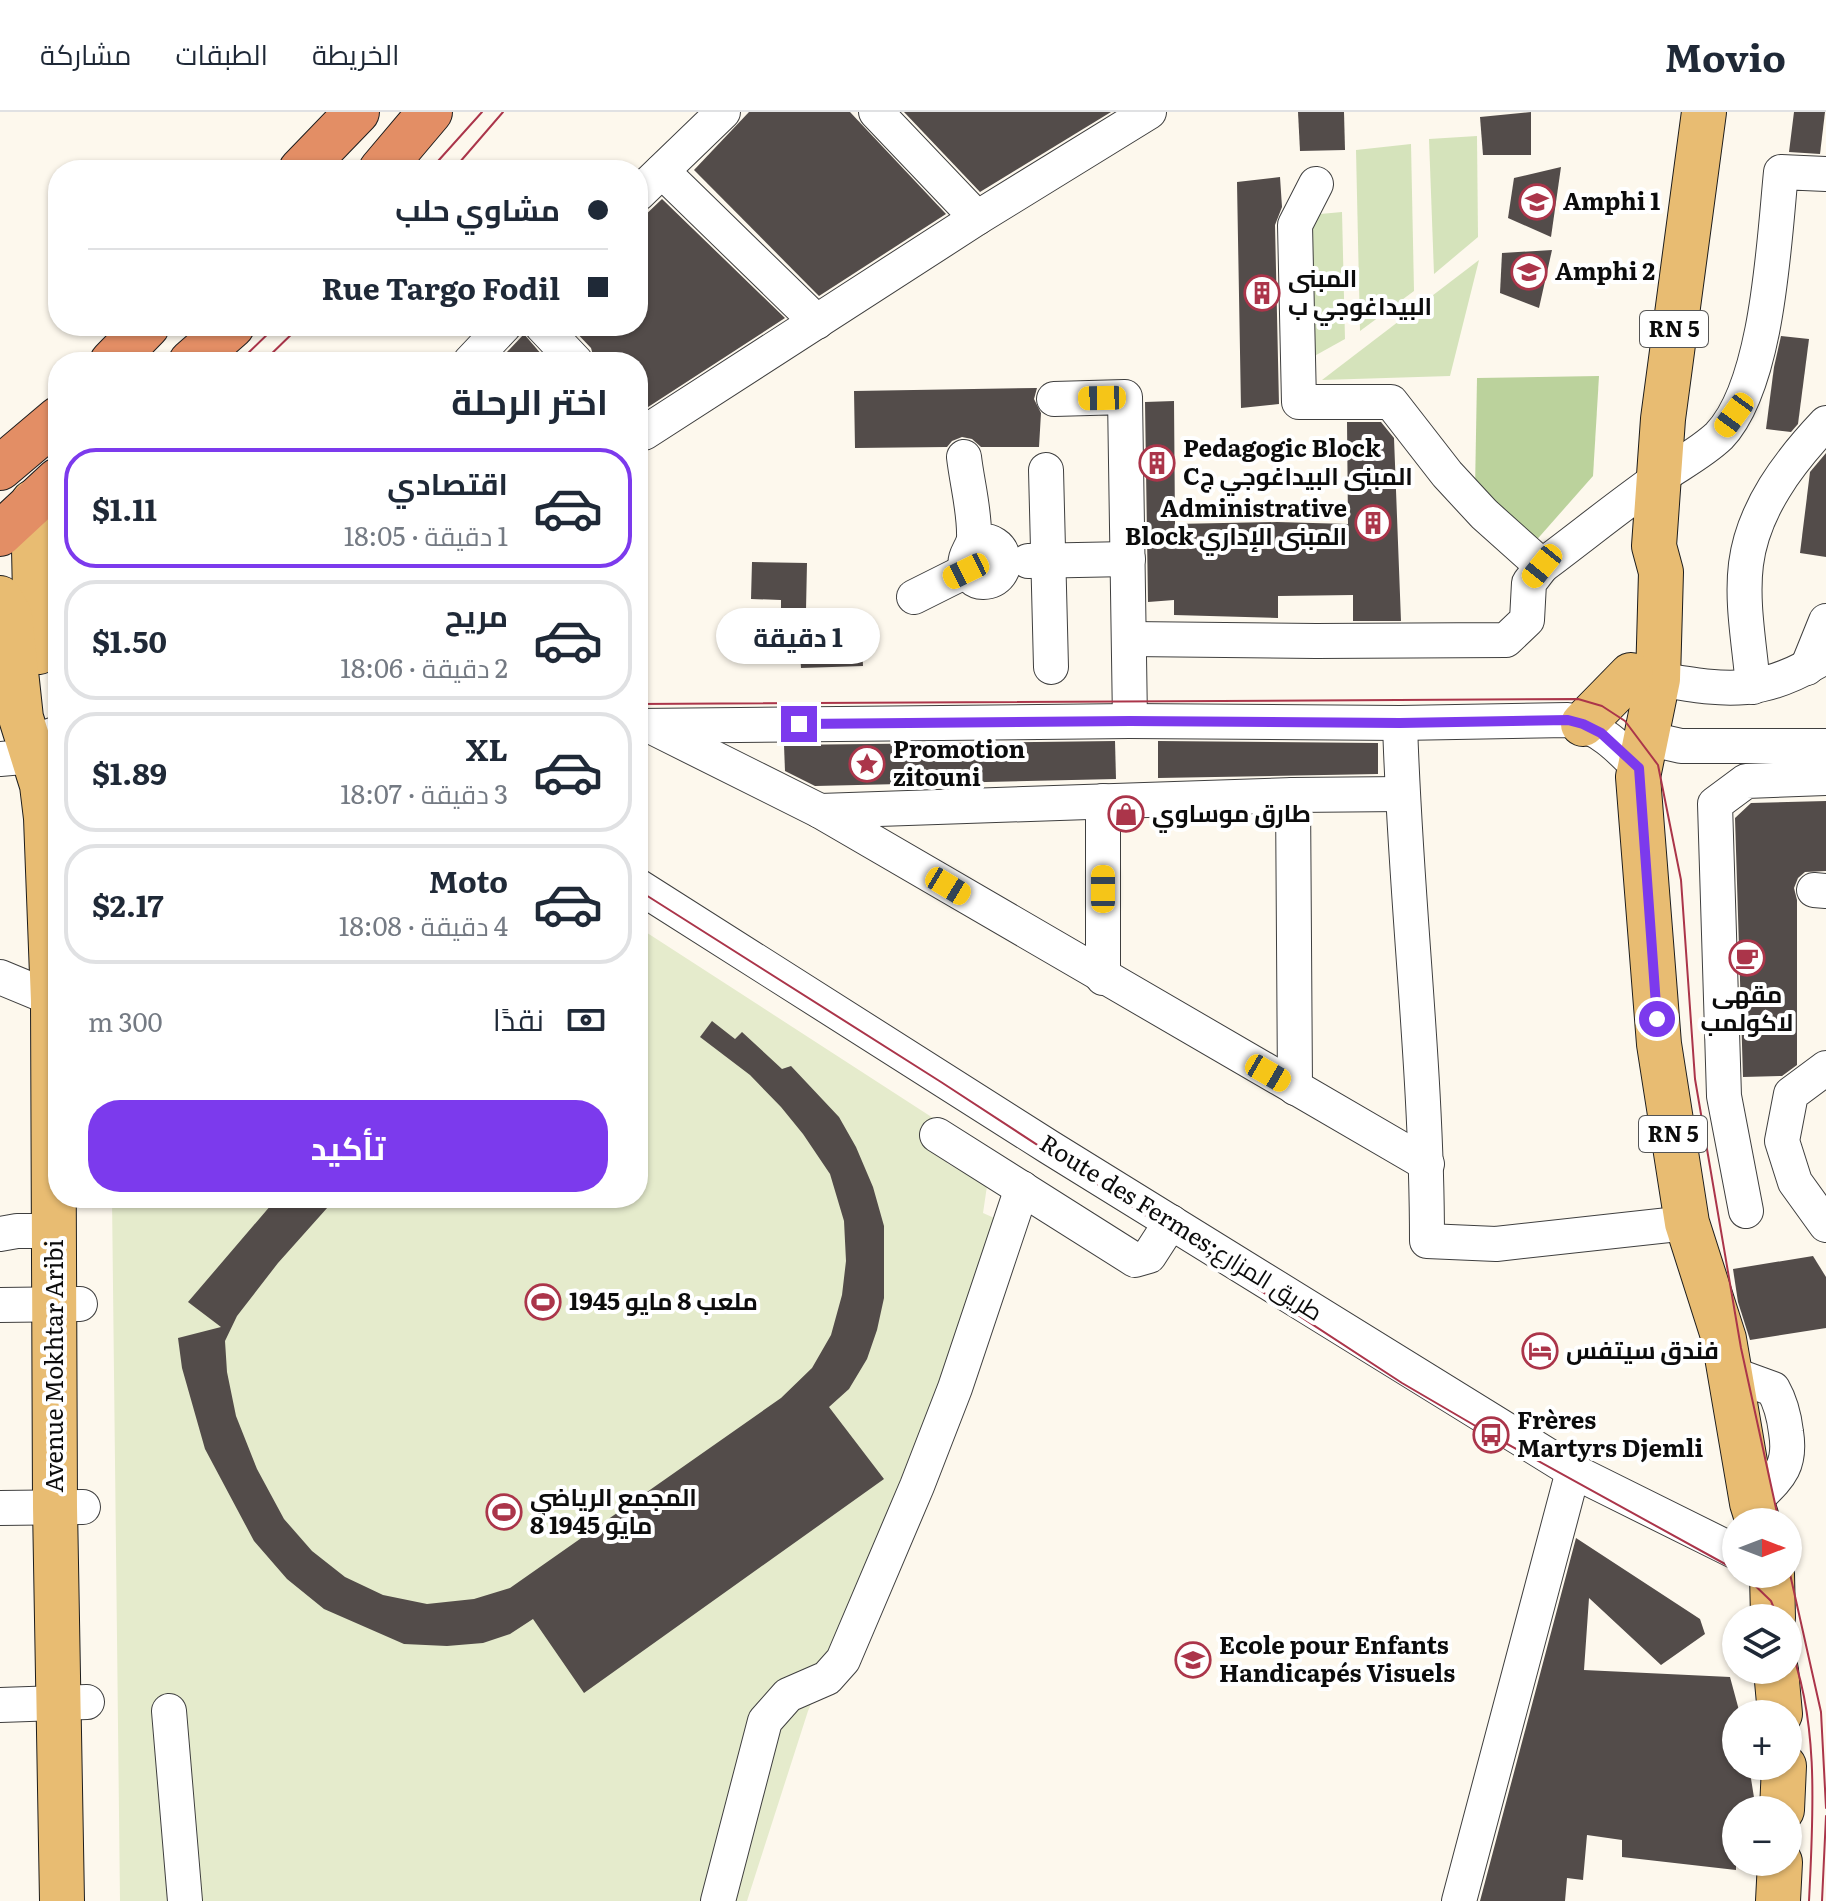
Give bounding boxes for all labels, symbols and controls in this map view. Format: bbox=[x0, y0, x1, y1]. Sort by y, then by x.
text: Movio bbox=[1665, 27, 1786, 84]
text: مشاركة bbox=[40, 32, 131, 74]
text: الطبقات bbox=[175, 32, 268, 74]
text: الخريطة bbox=[312, 32, 399, 74]
place label: Amphi 1 bbox=[1563, 182, 1660, 217]
school or university icon: Amphi 1 bbox=[1518, 183, 1556, 221]
text: مشاوي حلب bbox=[395, 186, 560, 230]
place label: Amphi 2 bbox=[1555, 252, 1655, 287]
school or university icon: Amphi 2 bbox=[1510, 253, 1548, 291]
place label: المبنى البيداغوجي ب bbox=[1288, 259, 1432, 326]
text: Rue Targo Fodil bbox=[321, 265, 560, 309]
building icon: المبنى البيداغوجي ب bbox=[1243, 274, 1281, 312]
road number: RN 5 bbox=[1640, 311, 1708, 347]
text: اختر الرحلة bbox=[451, 373, 608, 426]
car bbox=[1078, 386, 1126, 410]
car bbox=[1710, 389, 1758, 441]
place label: Pedagogic Block Cالمبنى البيداغوجي ج bbox=[1183, 429, 1413, 496]
building icon: Pedagogic Block Cالمبنى البيداغوجي ج bbox=[1138, 444, 1176, 482]
text: اقتصادي bbox=[387, 460, 508, 504]
icon: car bbox=[532, 472, 604, 544]
text: $1.11 bbox=[92, 486, 157, 530]
place label: Administrative Block المبنى الإداري bbox=[1125, 489, 1347, 556]
building icon: Administrative Block المبنى الإداري bbox=[1354, 504, 1392, 542]
text: 1 دقيقة · 18:05 bbox=[344, 515, 508, 554]
car bbox=[1518, 540, 1566, 592]
car bbox=[939, 550, 993, 592]
text: مريح bbox=[445, 592, 508, 636]
icon: car bbox=[532, 604, 604, 676]
callout: 1 دقيقة bbox=[717, 608, 881, 664]
text: 1 دقيقة bbox=[753, 616, 843, 655]
text: $1.50 bbox=[92, 618, 167, 662]
text: 2 دقيقة · 18:06 bbox=[340, 647, 508, 686]
route end bbox=[781, 706, 817, 742]
text: XL bbox=[466, 726, 508, 770]
place label: Promotion zitouni bbox=[893, 730, 1026, 793]
icon: car bbox=[532, 736, 604, 808]
place icon: Promotion zitouni bbox=[848, 745, 886, 783]
text: $1.89 bbox=[92, 750, 167, 794]
text: 3 دقيقة · 18:07 bbox=[340, 773, 508, 812]
place label: طارق موساوي bbox=[1152, 794, 1311, 833]
shop icon: طارق موساوي bbox=[1107, 795, 1145, 833]
text: Moto bbox=[429, 858, 508, 902]
car bbox=[921, 863, 975, 909]
car bbox=[1091, 865, 1115, 913]
icon: car bbox=[532, 868, 604, 940]
text: $2.17 bbox=[92, 882, 164, 926]
text: 4 دقيقة · 18:08 bbox=[339, 905, 508, 944]
cafe icon: مقهى لاكولمب bbox=[1728, 939, 1766, 977]
place label: مقهى لاكولمب bbox=[1701, 975, 1793, 1038]
text: نقدًا bbox=[493, 996, 544, 1040]
icon: cash bbox=[564, 998, 608, 1042]
text: 300 m bbox=[88, 1001, 163, 1040]
route start bbox=[1639, 1001, 1675, 1037]
car bbox=[1241, 1051, 1295, 1095]
button: تأكيد bbox=[88, 1100, 608, 1192]
road number: RN 5 bbox=[1639, 1116, 1707, 1152]
street label: Route des Fermes;طريق المزارع bbox=[1034, 1124, 1331, 1328]
street label: Avenue Mokhtar Aribi bbox=[35, 1239, 70, 1493]
place label: ملعب 8 مايو 1945 bbox=[569, 1282, 758, 1317]
sports icon: ملعب 8 مايو 1945 bbox=[524, 1283, 562, 1321]
place label: فندق سيتفس bbox=[1566, 1331, 1719, 1366]
hotel icon: فندق سيتفس bbox=[1521, 1332, 1559, 1370]
place label: Frères Martyrs Djemli bbox=[1517, 1401, 1704, 1464]
bus stop icon: Frères Martyrs Djemli bbox=[1472, 1416, 1510, 1454]
place label: المجمع الرياضي 8 مايو 1945 bbox=[530, 1478, 697, 1541]
sports icon: المجمع الرياضي 8 مايو 1945 bbox=[485, 1493, 523, 1531]
north arrow bbox=[1722, 1508, 1802, 1588]
map controls bbox=[1722, 1508, 1802, 1876]
button: layers bbox=[1722, 1604, 1802, 1684]
place label: Ecole pour Enfants Handicapés Visuels bbox=[1219, 1626, 1455, 1689]
school or university icon: Ecole pour Enfants Handicapés Visuels bbox=[1174, 1641, 1212, 1679]
button: + bbox=[1722, 1700, 1802, 1780]
button: − bbox=[1722, 1796, 1802, 1876]

